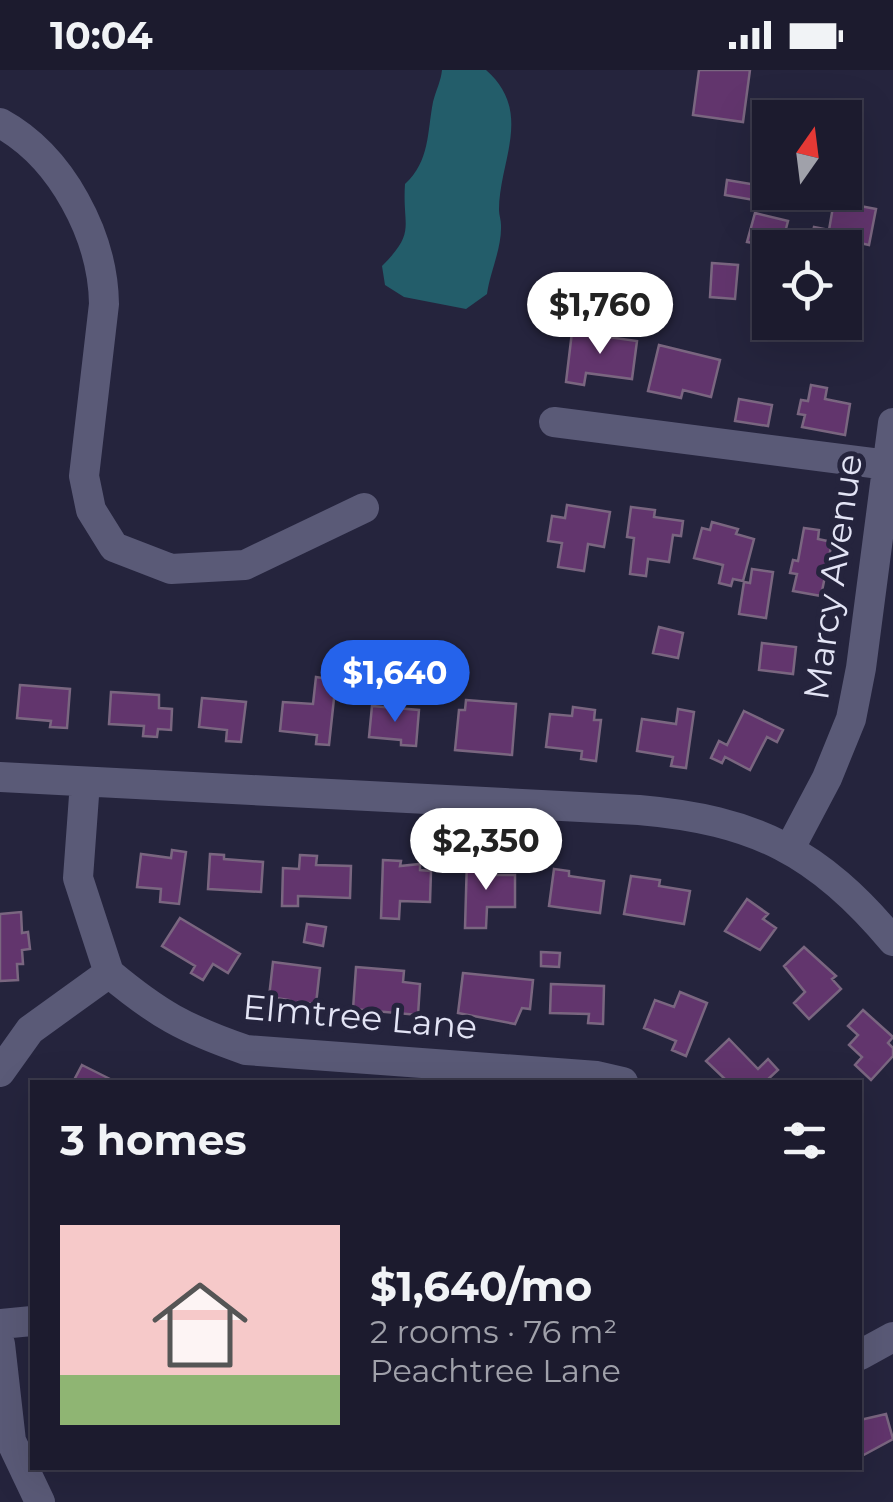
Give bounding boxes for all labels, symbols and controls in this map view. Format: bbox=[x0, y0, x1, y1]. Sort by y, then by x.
text: 10:04 bbox=[50, 12, 153, 59]
north arrow bbox=[752, 100, 862, 210]
map controls bbox=[752, 100, 862, 340]
button: locate bbox=[752, 230, 862, 340]
pin: $1,760 bbox=[519, 272, 681, 357]
text: $1,760 bbox=[549, 285, 651, 324]
street label: Marcy Avenue bbox=[794, 451, 871, 702]
pin: $1,640 bbox=[314, 640, 476, 725]
text: $1,640 bbox=[343, 653, 447, 692]
pin: $2,350 bbox=[405, 808, 567, 893]
text: $2,350 bbox=[432, 821, 540, 860]
street label: Elmtree Lane bbox=[241, 985, 479, 1048]
icon: filters bbox=[777, 1113, 832, 1168]
text: 3 homes bbox=[60, 1114, 246, 1166]
text: $1,640/mo bbox=[370, 1260, 592, 1312]
icon: home bbox=[140, 1265, 260, 1385]
text: 2 rooms · 76 m² bbox=[370, 1312, 617, 1351]
text: Peachtree Lane bbox=[370, 1351, 621, 1390]

